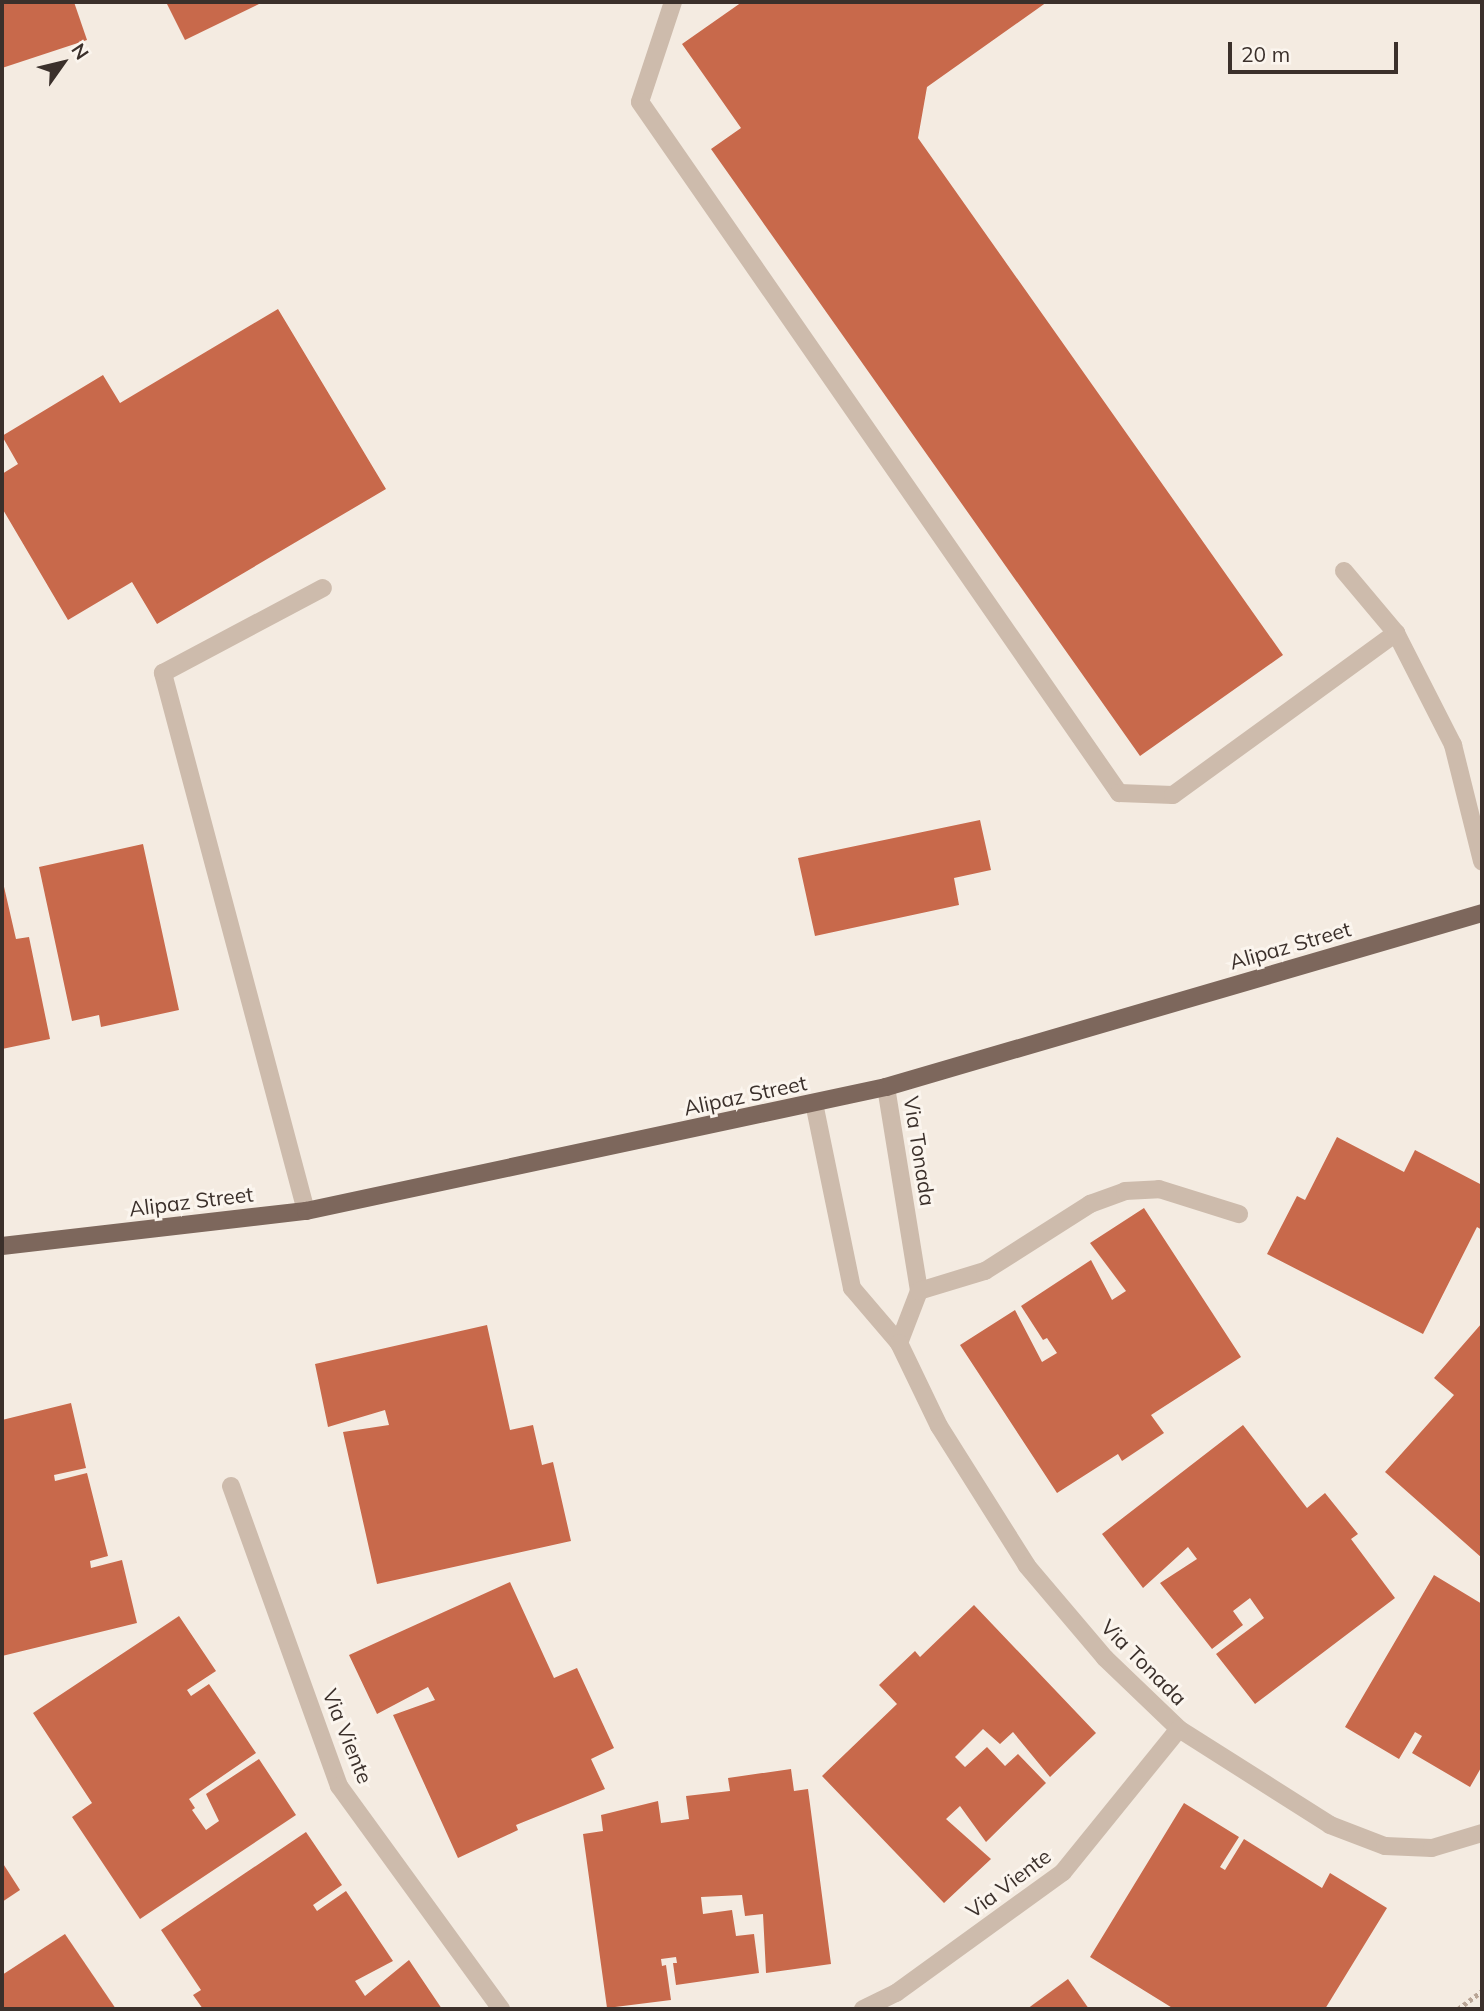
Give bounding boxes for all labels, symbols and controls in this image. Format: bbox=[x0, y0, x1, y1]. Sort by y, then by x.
north arrow bbox=[28, 28, 98, 98]
scale bar bbox=[1232, 28, 1402, 72]
text: N bbox=[66, 39, 94, 64]
text: 20 m bbox=[1241, 41, 1290, 67]
street label: Alipaz Street bbox=[1226, 916, 1354, 974]
street label: Alipaz Street bbox=[681, 1070, 809, 1120]
street label: Via Tonada bbox=[899, 1094, 941, 1208]
street label: Alipaz Street bbox=[127, 1181, 255, 1221]
street label: Via Tonada bbox=[1096, 1614, 1192, 1710]
street label: Via Viente bbox=[318, 1685, 378, 1787]
street label: Via Viente bbox=[961, 1843, 1055, 1923]

